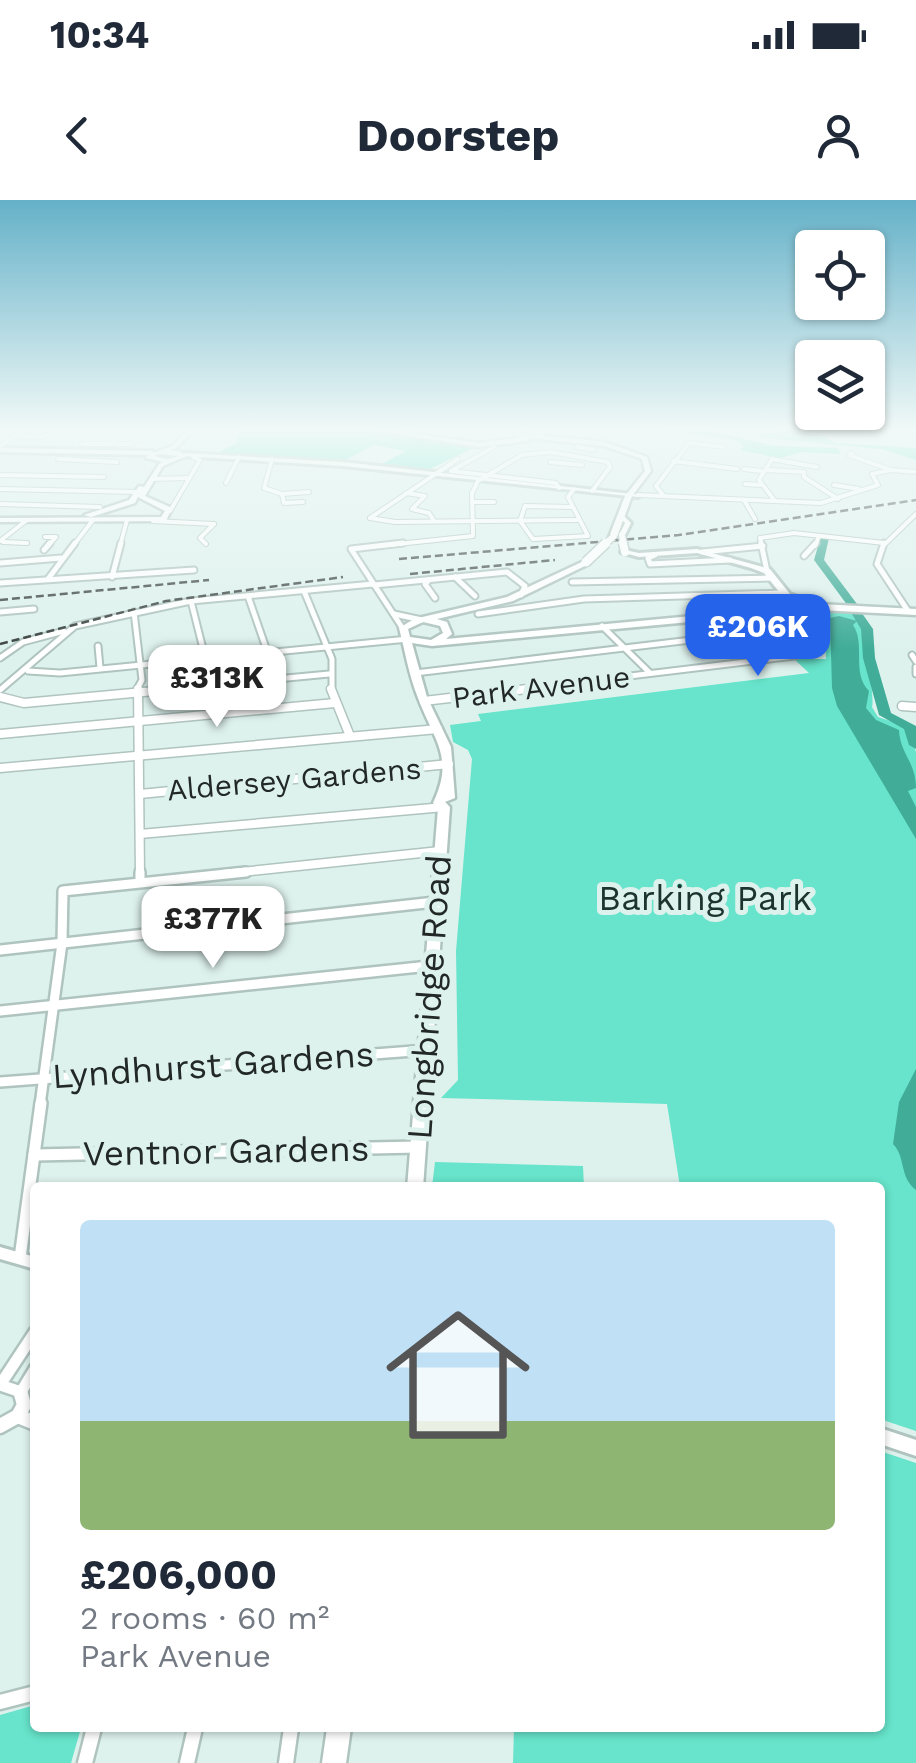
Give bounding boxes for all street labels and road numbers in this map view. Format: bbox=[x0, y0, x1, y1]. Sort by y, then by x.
street label: Park Avenue bbox=[450, 659, 632, 715]
street label: Aldersey Gardens bbox=[165, 750, 423, 808]
street label: Longbridge Road bbox=[398, 853, 460, 1141]
street label: Lyndhurst Gardens bbox=[51, 1033, 375, 1097]
street label: Ventnor Gardens bbox=[82, 1128, 370, 1174]

